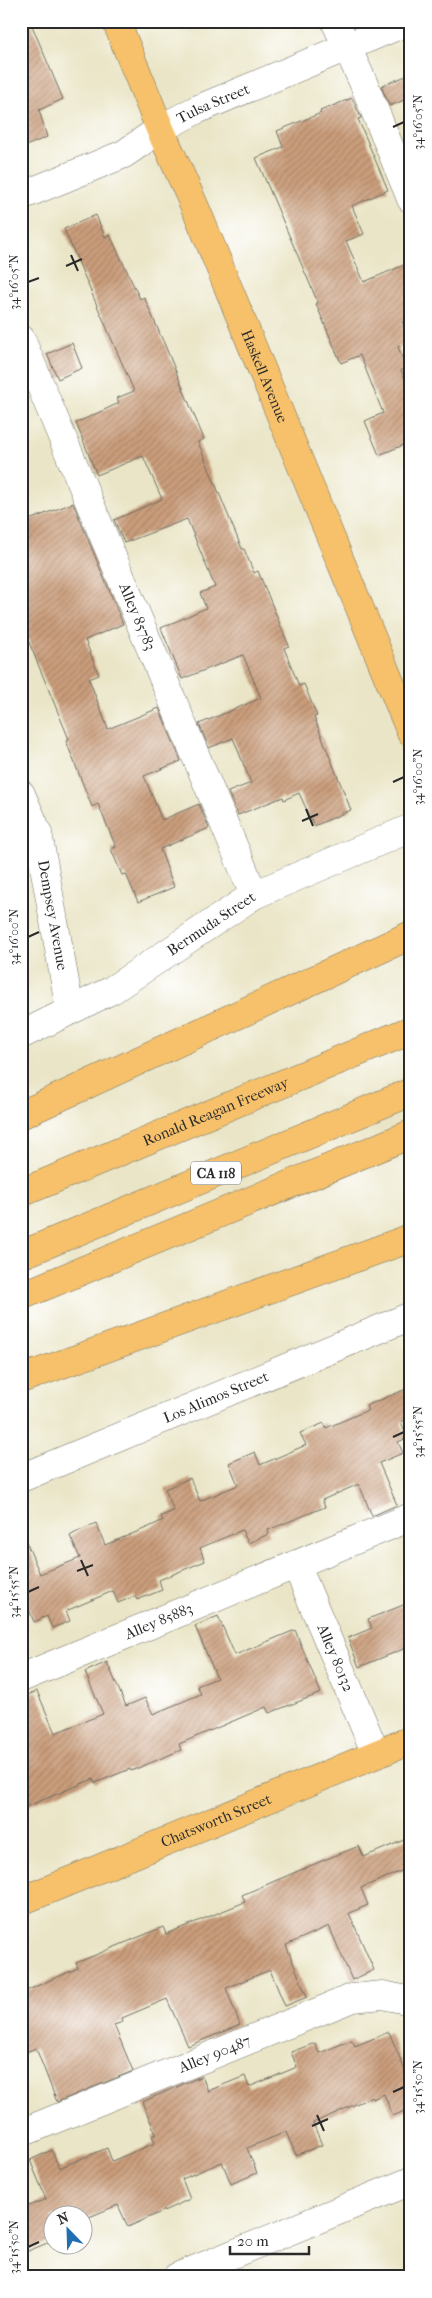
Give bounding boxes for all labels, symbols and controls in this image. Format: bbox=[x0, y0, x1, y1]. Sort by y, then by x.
street label: Tulsa Street bbox=[174, 79, 253, 128]
text: 34°16'05"N bbox=[411, 94, 425, 150]
text: 34°16'05"N bbox=[7, 254, 21, 310]
street label: Haskell Avenue bbox=[237, 327, 292, 426]
street label: Alley 85783 bbox=[115, 579, 159, 653]
text: 34°16'00"N bbox=[411, 749, 425, 805]
street label: Dempsey Avenue bbox=[34, 858, 72, 972]
street label: Bermuda Street bbox=[164, 887, 259, 959]
text: 34°16'00"N bbox=[7, 909, 21, 965]
street label: Ronald Reagan Freeway bbox=[140, 1073, 292, 1150]
road number: CA 118 bbox=[191, 1162, 241, 1184]
street label: Los Alimos Street bbox=[161, 1367, 272, 1427]
text: 34°15'55"N bbox=[411, 1406, 425, 1458]
text: 34°15'55"N bbox=[7, 1566, 21, 1618]
street label: Alley 85883 bbox=[121, 1599, 195, 1644]
street label: Alley 80132 bbox=[313, 1621, 358, 1695]
street label: Chatsworth Street bbox=[158, 1789, 275, 1851]
street label: Alley 90487 bbox=[175, 2031, 253, 2077]
text: 34°15'50"N bbox=[411, 2060, 425, 2114]
north arrow bbox=[42, 2206, 92, 2256]
text: N bbox=[55, 2208, 72, 2228]
text: 34°15'50"N bbox=[7, 2220, 21, 2274]
scale bar bbox=[230, 2223, 308, 2255]
text: 20 m bbox=[237, 2232, 269, 2250]

